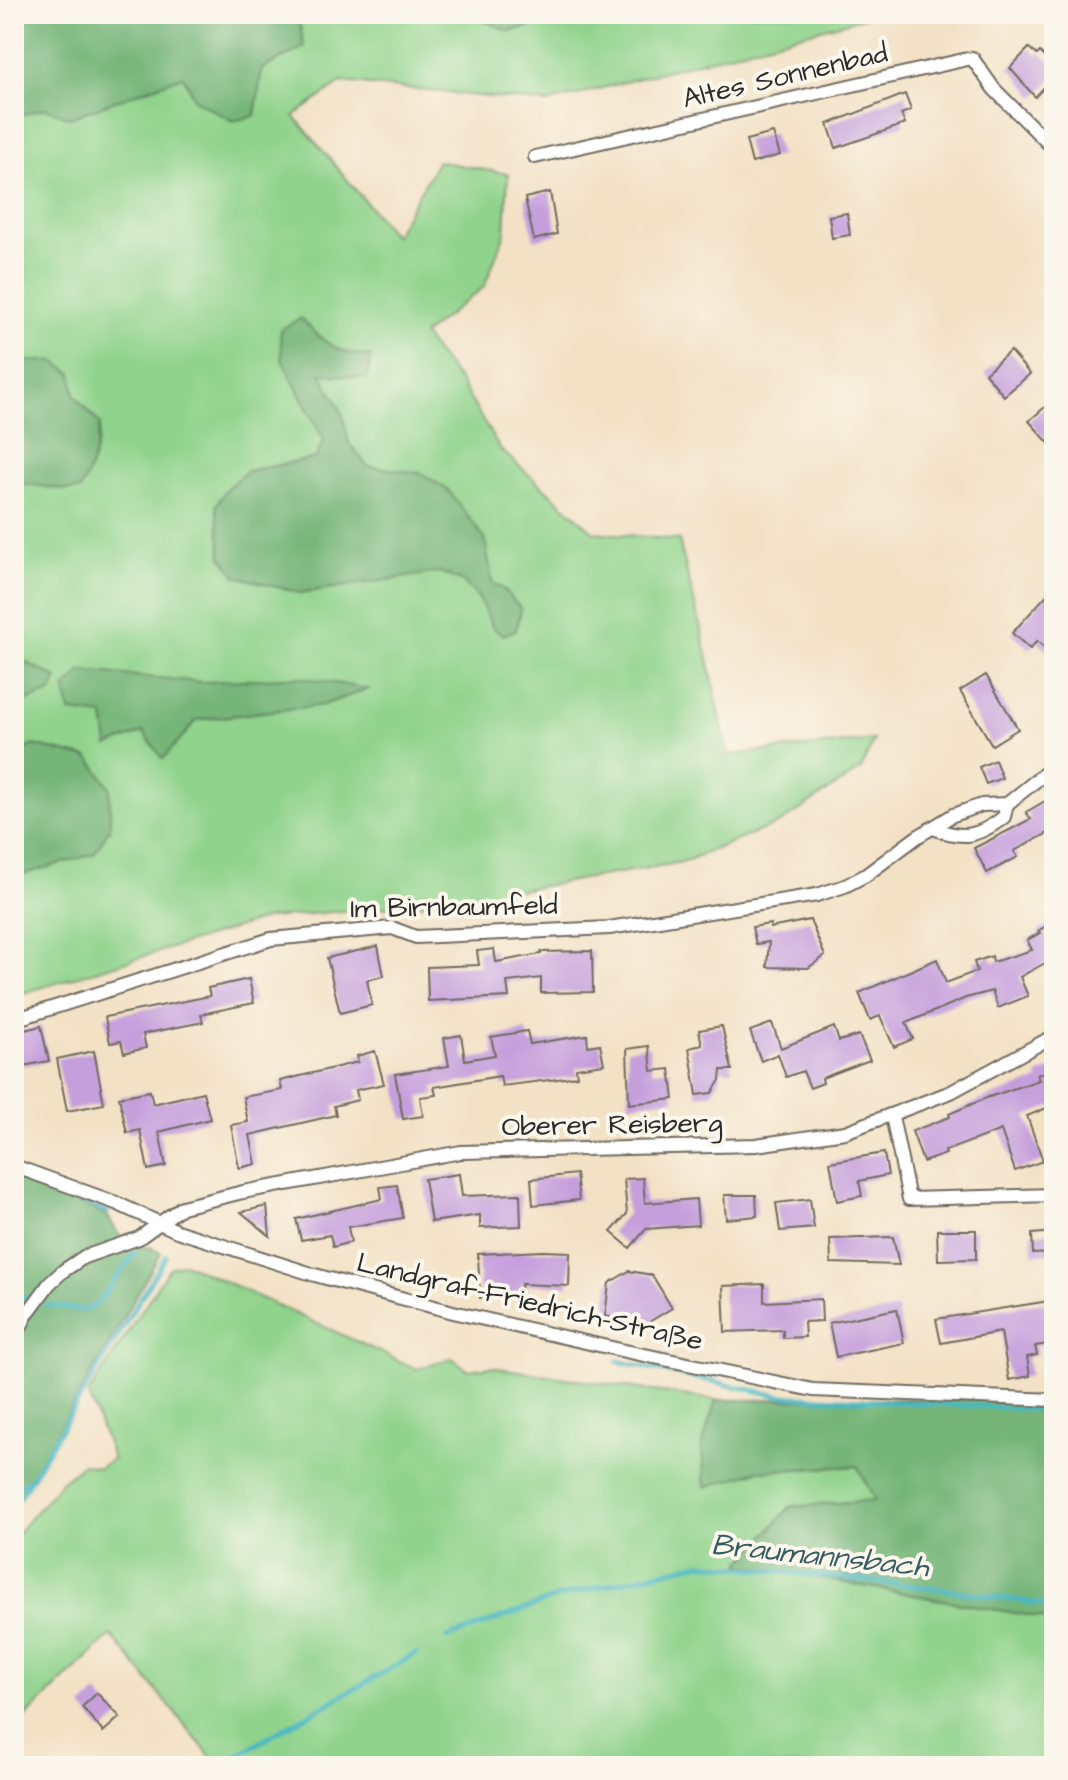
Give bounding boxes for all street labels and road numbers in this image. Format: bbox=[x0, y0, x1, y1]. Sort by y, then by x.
street label: Altes Sonnenbad bbox=[679, 33, 891, 119]
street label: Im Birnbaumfeld bbox=[350, 886, 558, 928]
street label: Oberer Reisberg bbox=[501, 1104, 723, 1147]
street label: Landgraf-Friedrich-Straße bbox=[353, 1243, 707, 1362]

